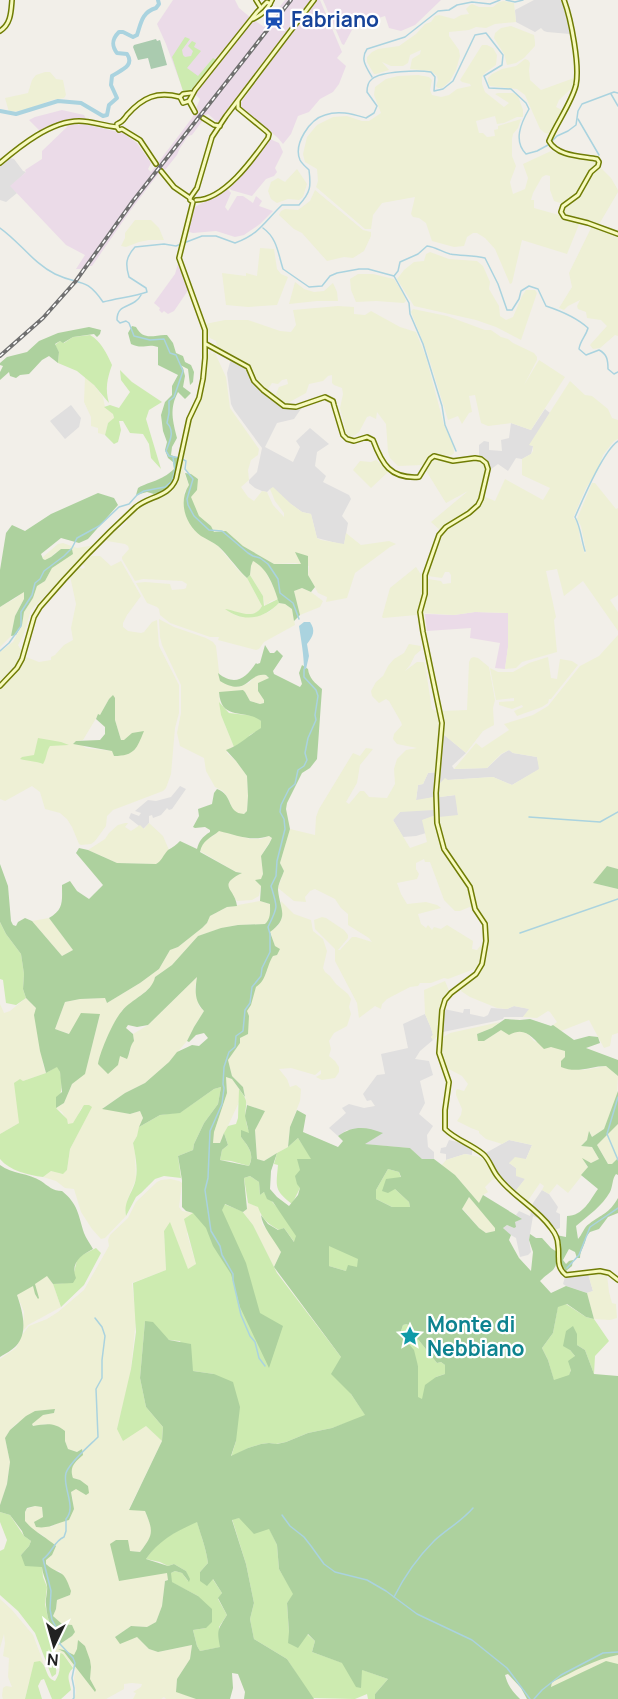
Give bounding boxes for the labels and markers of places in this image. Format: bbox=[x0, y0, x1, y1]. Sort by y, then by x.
place label: Fabriano bbox=[291, 5, 379, 33]
station icon: Fabriano bbox=[262, 7, 286, 31]
place label: Monte di Nebbiano bbox=[427, 1310, 525, 1362]
place icon: Monte di Nebbiano bbox=[398, 1324, 422, 1348]

